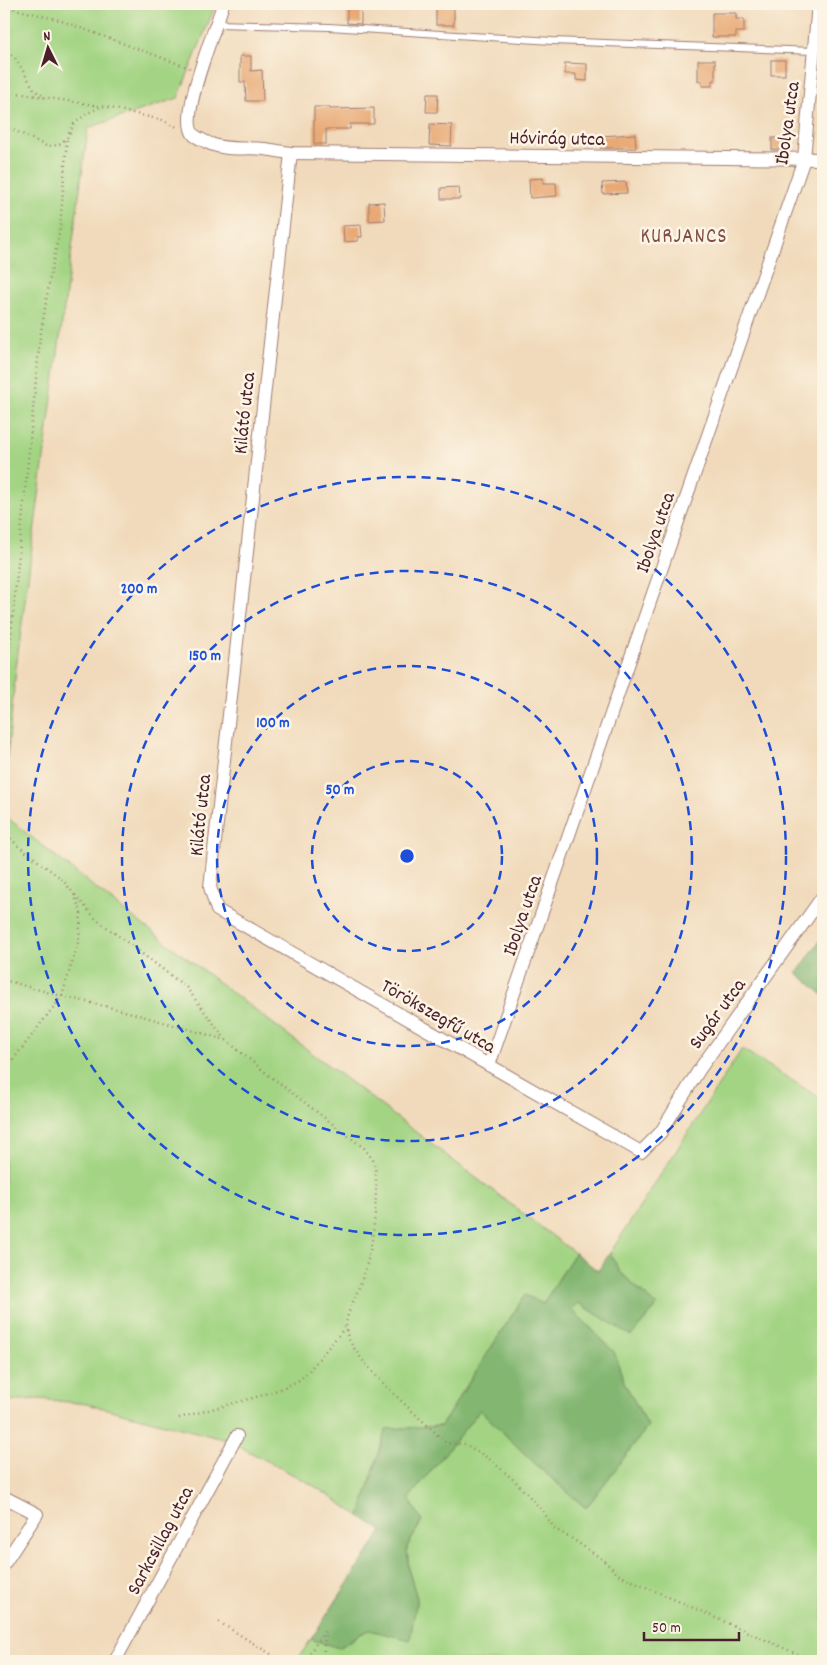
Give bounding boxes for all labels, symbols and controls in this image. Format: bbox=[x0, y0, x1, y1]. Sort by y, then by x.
north arrow bbox=[22, 22, 72, 72]
text: N bbox=[43, 27, 51, 47]
street label: Ibolya utca bbox=[769, 79, 809, 167]
street label: Hóvirág utca bbox=[509, 125, 605, 155]
district label: KURJANCS bbox=[640, 223, 728, 253]
street label: Kilátó utca bbox=[228, 370, 264, 456]
street label: Ibolya utca bbox=[630, 488, 684, 577]
text: 200 m bbox=[121, 579, 157, 601]
text: 150 m bbox=[189, 646, 221, 668]
text: 100 m bbox=[256, 713, 290, 735]
street label: Kilátó utca bbox=[184, 772, 220, 858]
text: 50 m bbox=[326, 780, 354, 802]
centre of rings bbox=[398, 847, 416, 865]
street label: Ibolya utca bbox=[497, 871, 551, 960]
street label: Törökszegfű utca bbox=[375, 973, 501, 1062]
street label: Sugár utca bbox=[683, 973, 754, 1056]
street label: Sarkcsillag utca bbox=[121, 1481, 202, 1601]
scale bar bbox=[644, 1610, 740, 1642]
text: 50 m bbox=[652, 1618, 681, 1640]

